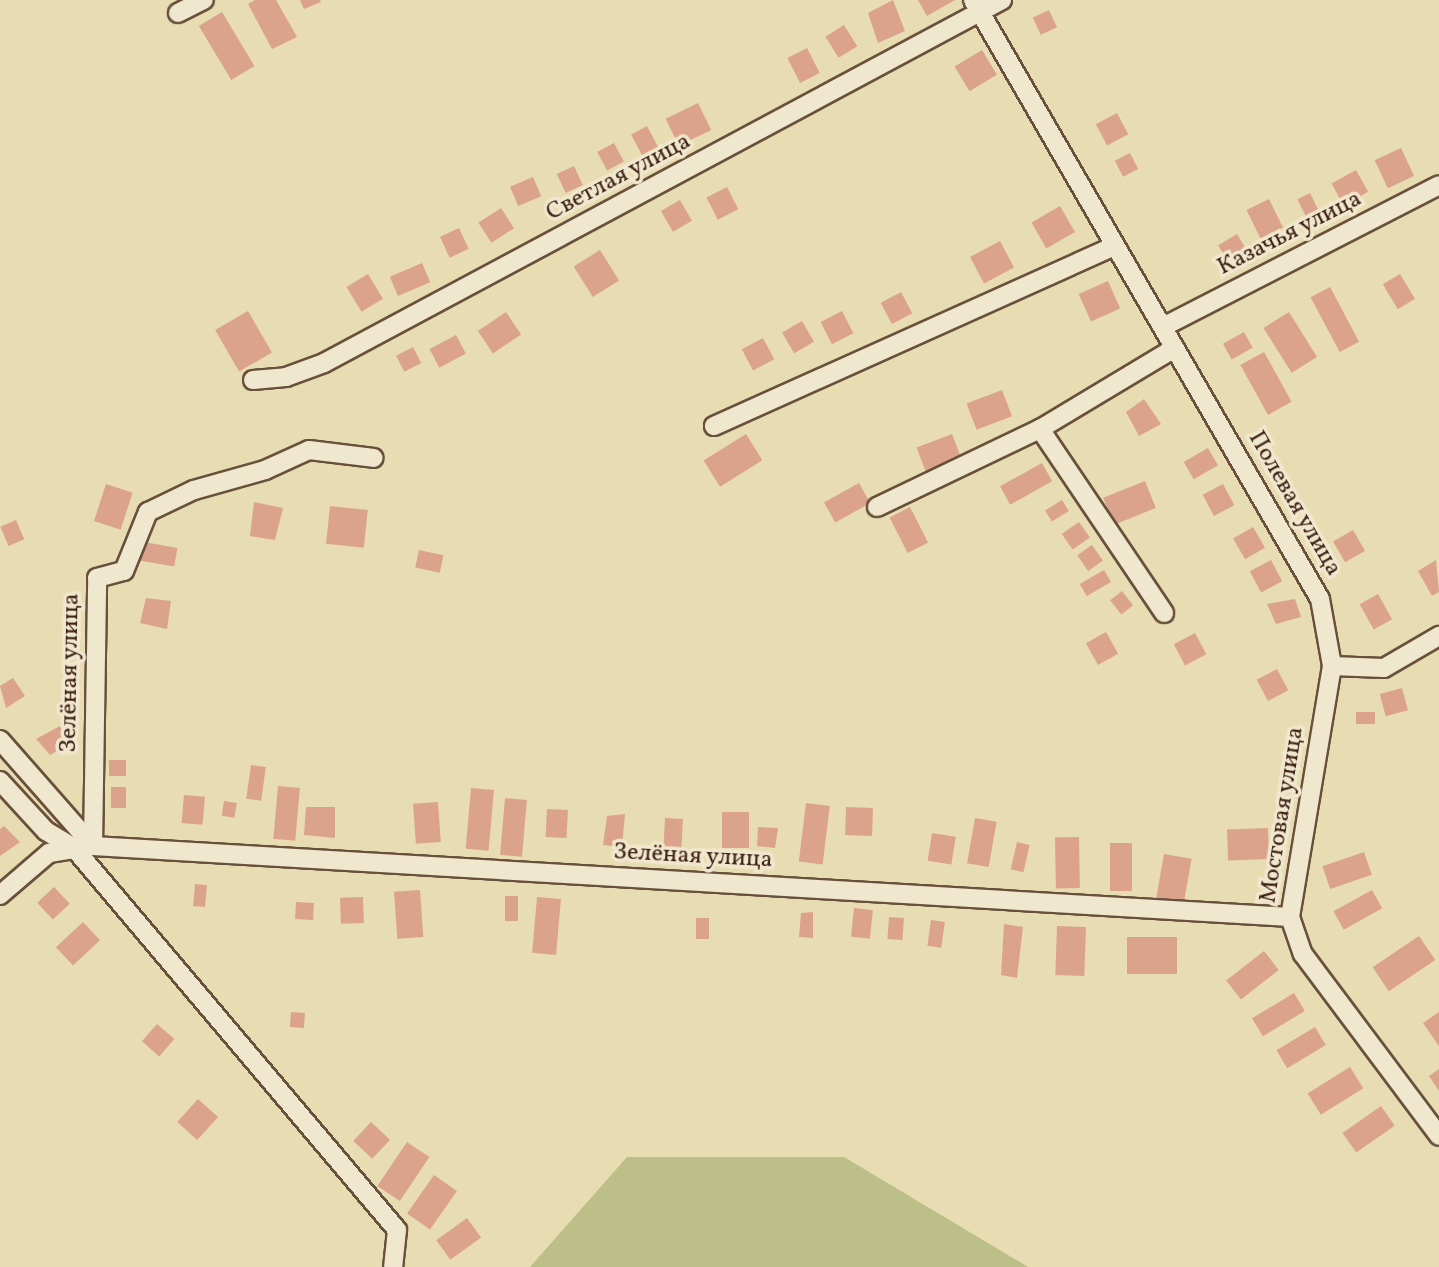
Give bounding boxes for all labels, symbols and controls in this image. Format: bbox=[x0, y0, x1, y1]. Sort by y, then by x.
street label: Светлая улица bbox=[541, 128, 697, 228]
street label: Казачья улица bbox=[1213, 185, 1367, 283]
street label: Полевая улица bbox=[1241, 426, 1347, 582]
street label: Зелёная улица bbox=[55, 593, 87, 753]
street label: Мостовая улица bbox=[1255, 725, 1311, 905]
street label: Зелёная улица bbox=[612, 838, 774, 876]

